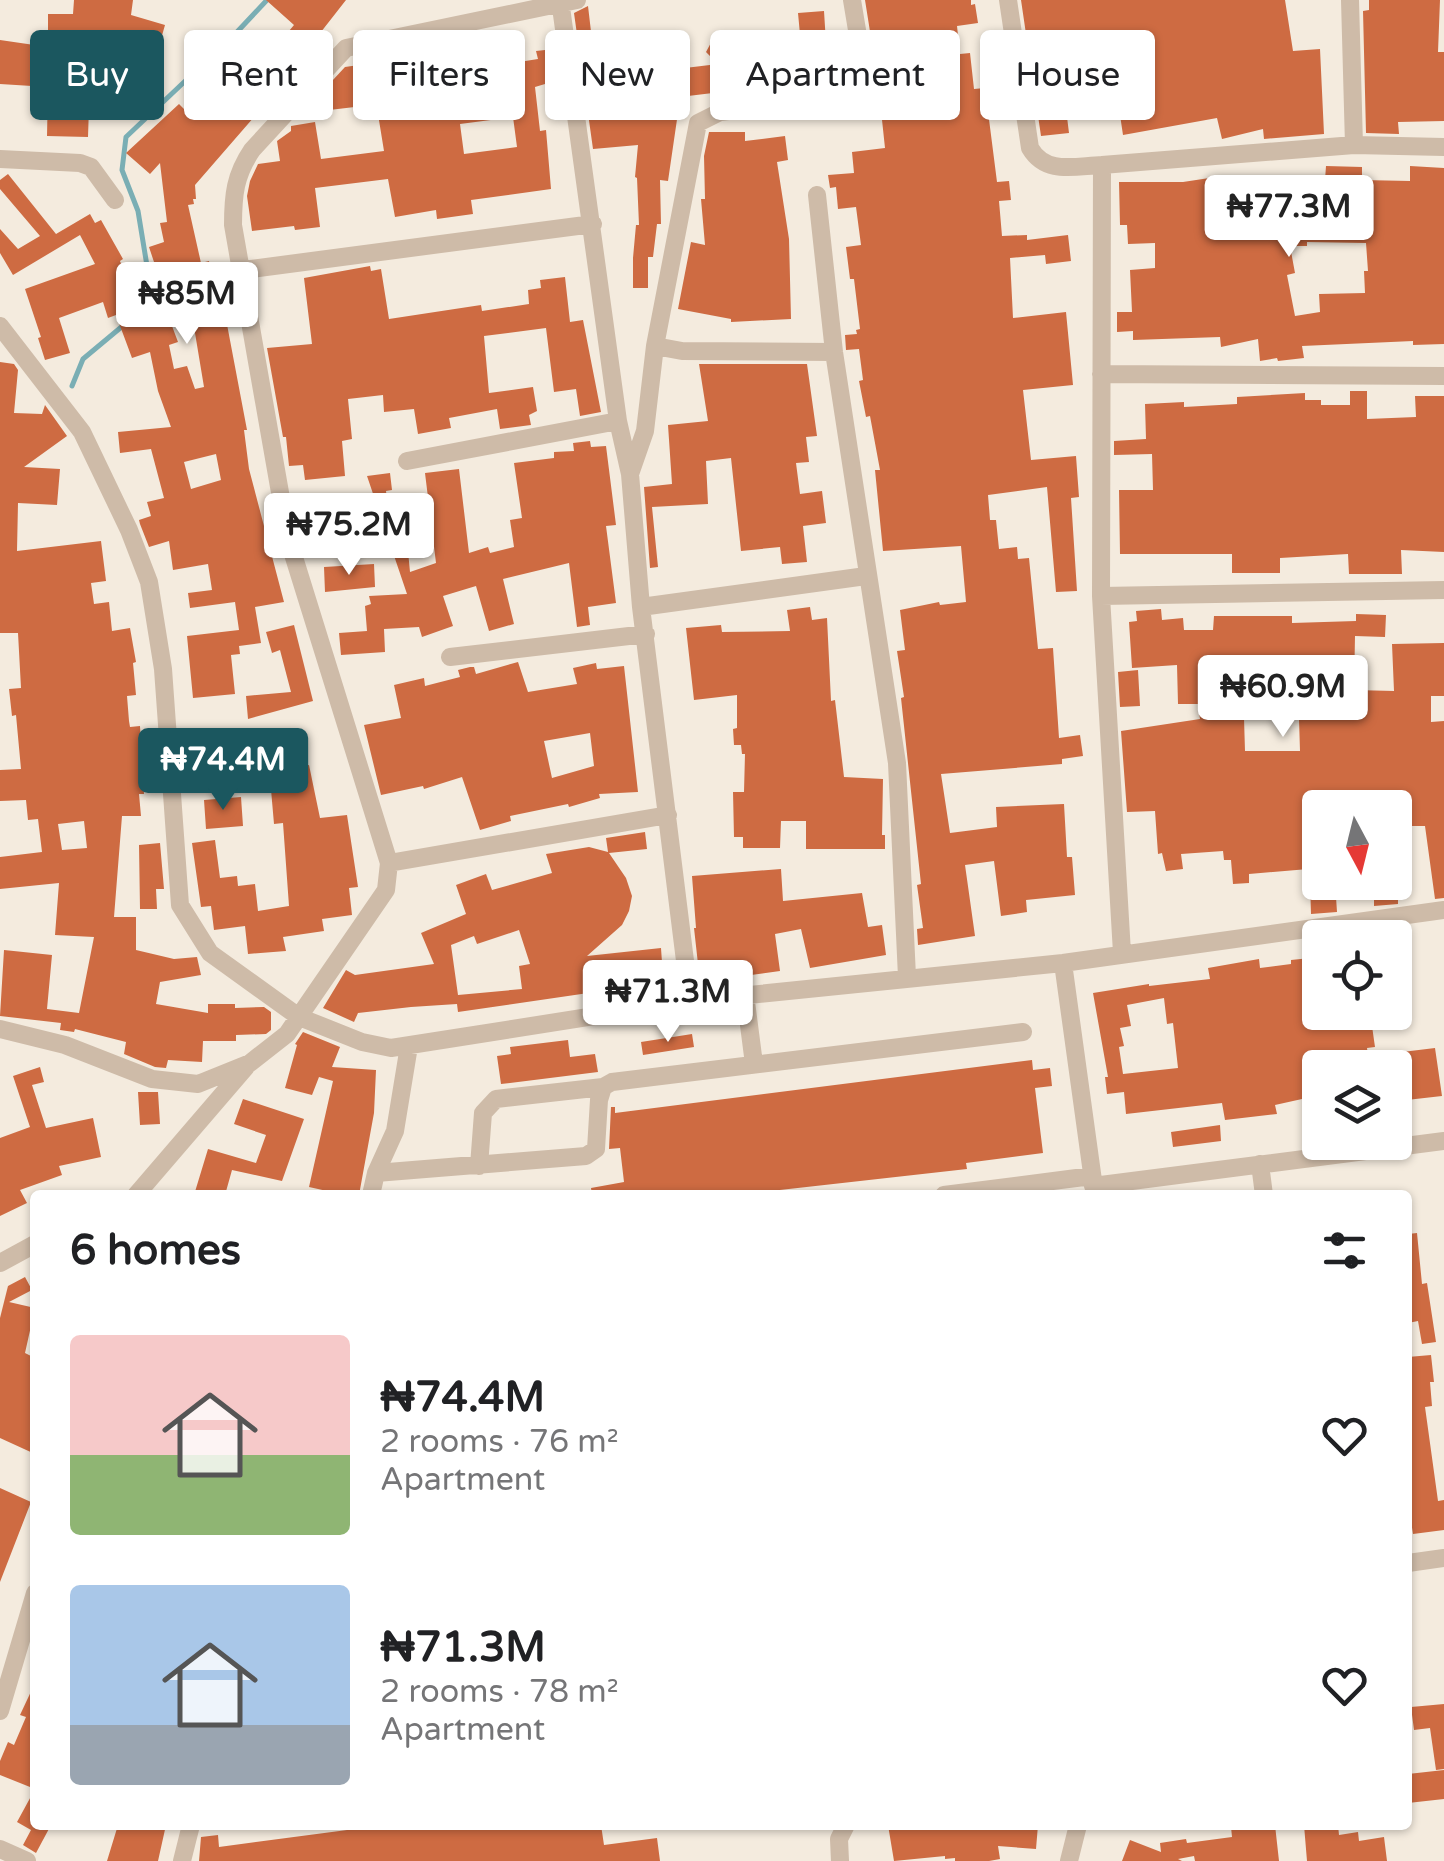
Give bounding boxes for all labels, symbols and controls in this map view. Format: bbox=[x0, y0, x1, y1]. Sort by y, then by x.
chip: Buy bbox=[30, 30, 164, 120]
chip: Rent bbox=[184, 30, 333, 120]
chip: Filters bbox=[353, 30, 525, 120]
chip: New bbox=[545, 30, 690, 120]
chip: Apartment bbox=[710, 30, 960, 120]
chip: House bbox=[980, 30, 1155, 120]
pin: ₦77.3M bbox=[1208, 175, 1370, 260]
text: ₦77.3M bbox=[1227, 188, 1351, 226]
pin: ₦85M bbox=[128, 262, 246, 347]
text: ₦85M bbox=[138, 275, 236, 313]
pin: ₦75.2M bbox=[268, 493, 430, 578]
text: ₦75.2M bbox=[286, 506, 412, 544]
pin: ₦60.9M bbox=[1202, 655, 1364, 740]
text: ₦60.9M bbox=[1220, 668, 1346, 706]
pin: ₦74.4M bbox=[142, 728, 304, 813]
text: ₦74.4M bbox=[160, 741, 286, 779]
north arrow bbox=[1302, 790, 1412, 900]
map controls bbox=[1302, 790, 1412, 1160]
button: locate bbox=[1302, 920, 1412, 1030]
pin: ₦71.3M bbox=[587, 960, 749, 1045]
text: ₦71.3M bbox=[605, 973, 731, 1011]
button: layers bbox=[1302, 1050, 1412, 1160]
icon: filters bbox=[1317, 1223, 1372, 1278]
text: 6 homes bbox=[70, 1225, 241, 1276]
text: ₦74.4M bbox=[380, 1372, 545, 1423]
icon: home bbox=[150, 1375, 270, 1495]
icon: heart bbox=[1317, 1408, 1372, 1463]
text: 2 rooms · 76 m² bbox=[380, 1423, 619, 1461]
text: Apartment bbox=[380, 1461, 545, 1499]
text: ₦71.3M bbox=[380, 1622, 546, 1673]
icon: home bbox=[150, 1625, 270, 1745]
icon: heart bbox=[1317, 1658, 1372, 1713]
text: 2 rooms · 78 m² bbox=[380, 1673, 619, 1711]
text: Apartment bbox=[380, 1711, 545, 1749]

